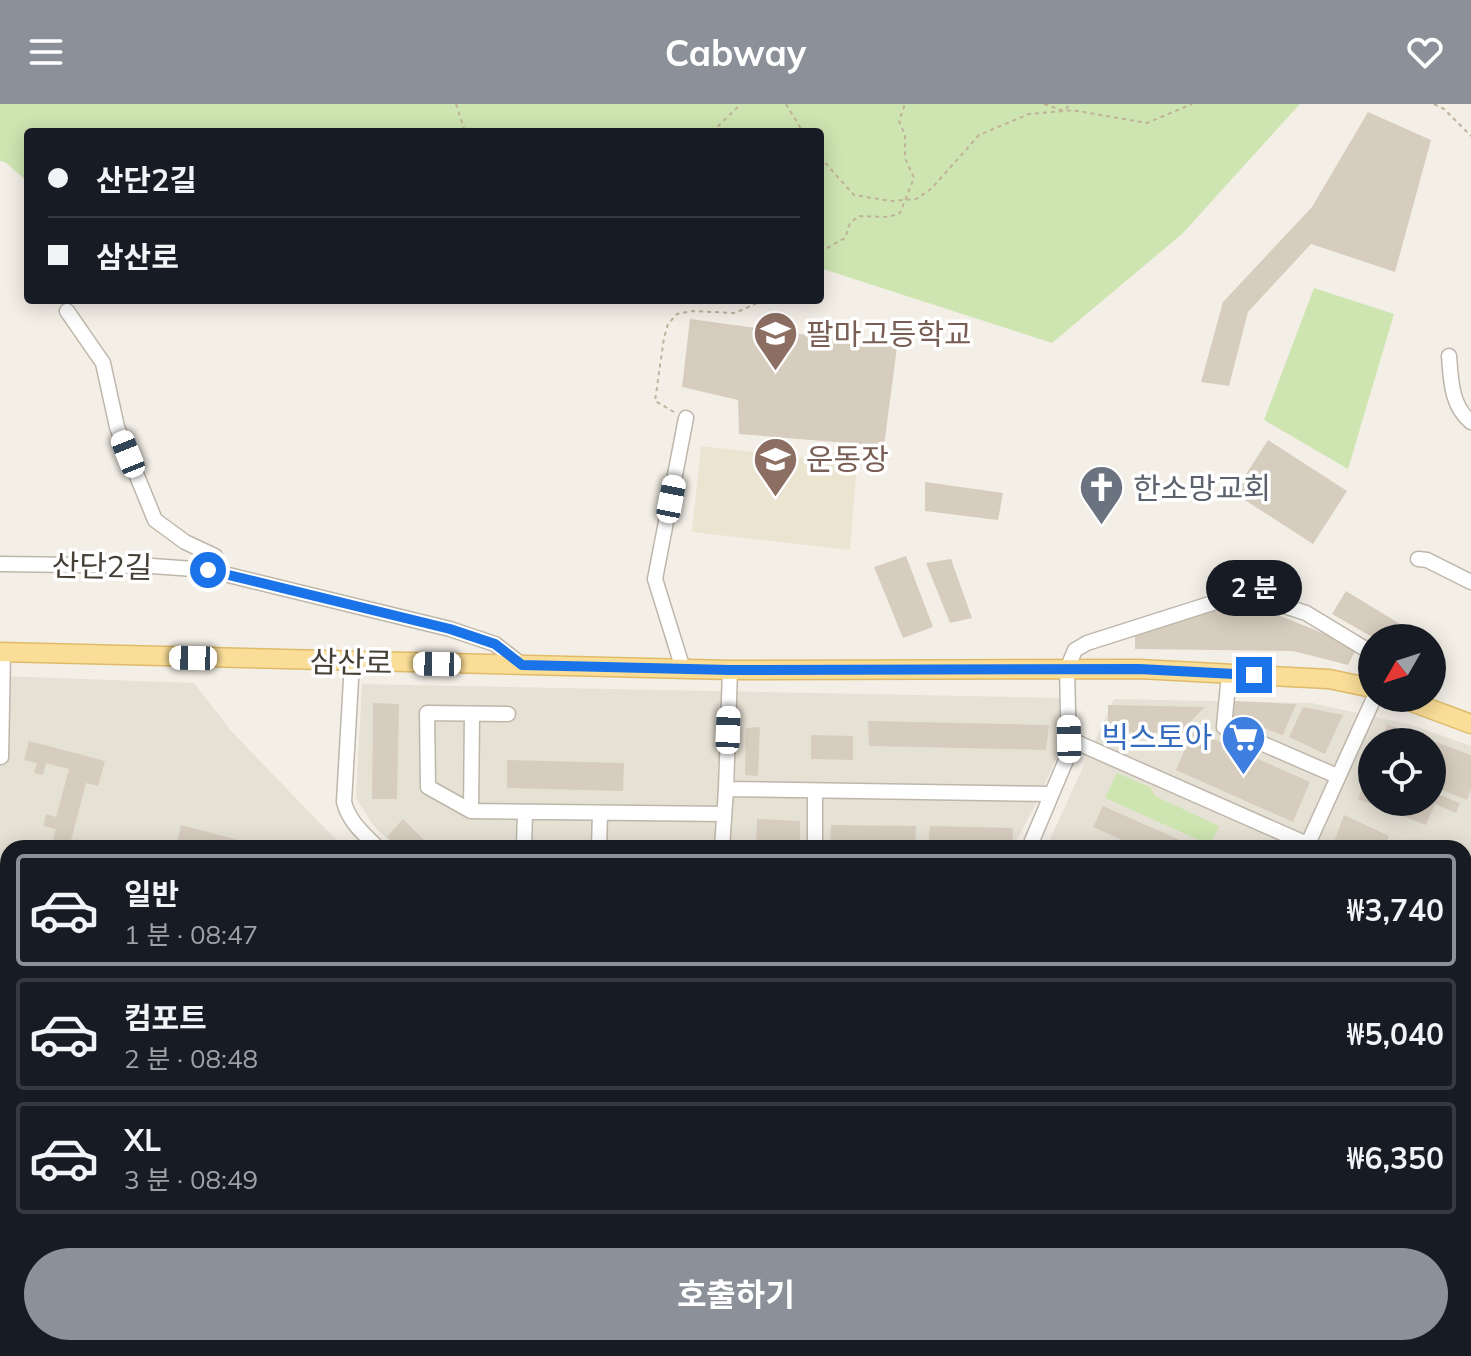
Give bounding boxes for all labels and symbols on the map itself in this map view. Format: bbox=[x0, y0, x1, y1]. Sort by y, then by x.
school or university icon: 팔마고등학교 bbox=[751, 310, 799, 373]
place label: 팔마고등학교 bbox=[806, 315, 972, 353]
car bbox=[108, 427, 148, 481]
school or university icon: 운동장 bbox=[751, 435, 799, 498]
place label: 운동장 bbox=[806, 440, 889, 478]
church icon: 한소망교회 bbox=[1078, 464, 1126, 527]
place label: 한소망교회 bbox=[1133, 469, 1271, 507]
car bbox=[655, 473, 687, 525]
street label: 산단2길 bbox=[51, 546, 153, 586]
route start bbox=[190, 552, 226, 588]
callout: 2 분 bbox=[1206, 559, 1302, 615]
north arrow bbox=[1358, 624, 1446, 712]
street label: 삼산로 bbox=[309, 642, 393, 682]
car bbox=[169, 646, 217, 670]
car bbox=[413, 652, 461, 676]
route end bbox=[1236, 657, 1272, 693]
car bbox=[715, 706, 741, 754]
supermarket icon: 빅스토아 bbox=[1219, 713, 1267, 776]
car bbox=[1057, 715, 1081, 763]
place label: 빅스토아 bbox=[1102, 718, 1212, 756]

